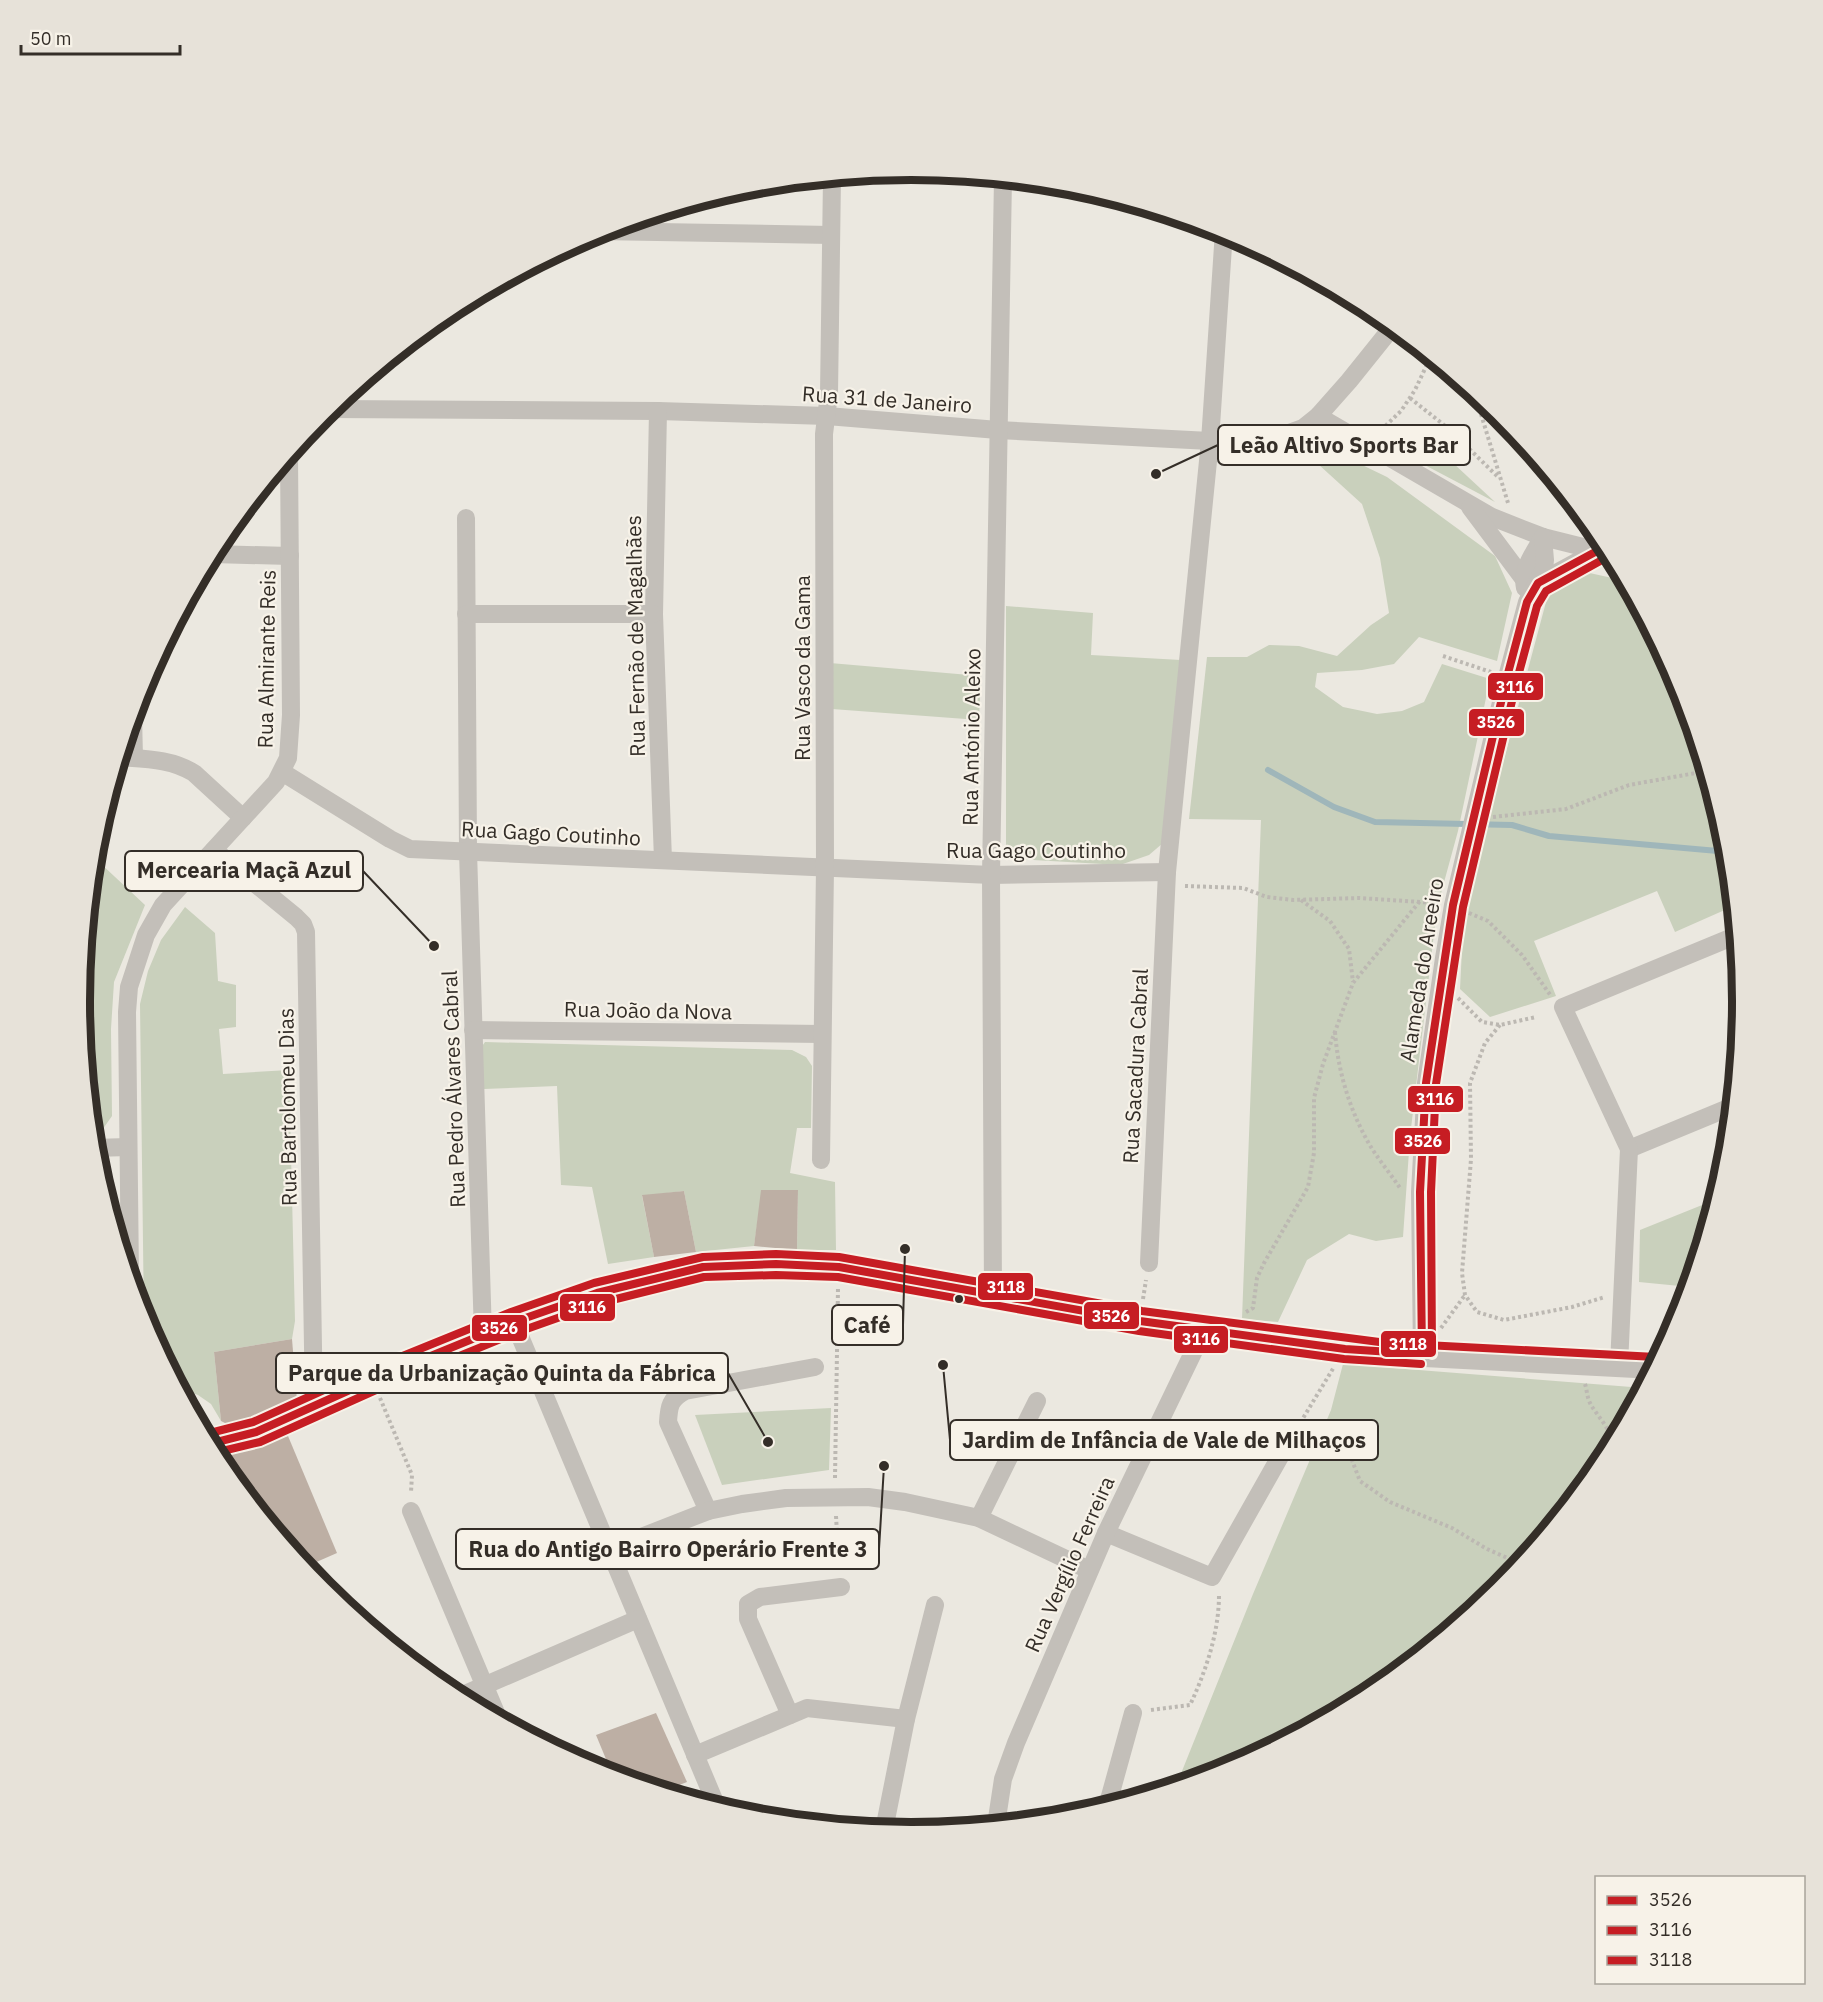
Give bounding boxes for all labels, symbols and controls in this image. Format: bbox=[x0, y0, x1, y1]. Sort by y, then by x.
scale bar bbox=[21, 18, 180, 56]
text: 50 m bbox=[30, 27, 72, 50]
street label: Rua 31 de Janeiro bbox=[801, 379, 973, 419]
callout: Leão Altivo Sports Bar bbox=[1218, 425, 1470, 465]
text: Leão Altivo Sports Bar bbox=[1230, 430, 1459, 459]
street label: Rua Fernão de Magalhães bbox=[619, 515, 651, 757]
street label: Rua Almirante Reis bbox=[250, 569, 282, 749]
street label: Rua Vasco da Gama bbox=[788, 575, 816, 761]
street label: Rua António Aleixo bbox=[955, 648, 987, 826]
line badge: 3116 bbox=[1487, 672, 1544, 701]
text: 3116 bbox=[1496, 677, 1535, 697]
line badge: 3526 bbox=[1468, 708, 1525, 737]
text: 3526 bbox=[1477, 712, 1516, 732]
street label: Rua Gago Coutinho bbox=[460, 814, 642, 852]
street label: Rua Gago Coutinho bbox=[946, 836, 1126, 864]
callout: Mercearia Maçã Azul bbox=[125, 851, 363, 891]
text: Mercearia Maçã Azul bbox=[137, 855, 351, 884]
street label: Alameda do Areeiro bbox=[1393, 876, 1449, 1064]
street label: Rua Sacadura Cabral bbox=[1116, 967, 1154, 1164]
street label: Rua Pedro Álvares Cabral bbox=[435, 970, 471, 1208]
street label: Rua João da Nova bbox=[564, 995, 732, 1025]
street label: Rua Bartolomeu Dias bbox=[271, 1008, 303, 1206]
line badge: 3116 bbox=[1407, 1085, 1464, 1113]
text: 3116 bbox=[1416, 1089, 1455, 1109]
line badge: 3526 bbox=[1394, 1127, 1451, 1155]
text: 3526 bbox=[1404, 1131, 1443, 1151]
line badge: 3118 bbox=[977, 1272, 1034, 1301]
text: 3118 bbox=[987, 1277, 1025, 1297]
line badge: 3116 bbox=[559, 1293, 616, 1322]
unlabelled marker bbox=[953, 1293, 965, 1305]
text: 3116 bbox=[568, 1297, 607, 1317]
line badge: 3526 bbox=[1083, 1301, 1140, 1330]
callout: Café bbox=[832, 1305, 903, 1345]
text: 3526 bbox=[1092, 1306, 1131, 1326]
text: Café bbox=[843, 1310, 891, 1339]
line badge: 3526 bbox=[471, 1314, 528, 1342]
text: 3526 bbox=[480, 1318, 519, 1338]
line badge: 3116 bbox=[1173, 1325, 1229, 1354]
text: 3116 bbox=[1182, 1329, 1221, 1349]
line badge: 3118 bbox=[1380, 1330, 1437, 1358]
text: 3118 bbox=[1389, 1334, 1427, 1354]
callout: Parque da Urbanização Quinta da Fábrica bbox=[276, 1353, 728, 1393]
text: Parque da Urbanização Quinta da Fábrica bbox=[288, 1358, 716, 1387]
callout: Jardim de Infância de Vale de Milhaços bbox=[950, 1420, 1378, 1460]
text: Jardim de Infância de Vale de Milhaços bbox=[962, 1425, 1366, 1454]
street label: Rua Vergílio Ferreira bbox=[1018, 1471, 1120, 1657]
callout: Rua do Antigo Bairro Operário Frente 3 bbox=[456, 1529, 879, 1569]
text: Rua do Antigo Bairro Operário Frente 3 bbox=[469, 1534, 867, 1563]
legend bbox=[1595, 1876, 1805, 1984]
text: 3526 bbox=[1649, 1888, 1692, 1911]
text: 3116 bbox=[1649, 1918, 1692, 1941]
text: 3118 bbox=[1649, 1948, 1692, 1971]

